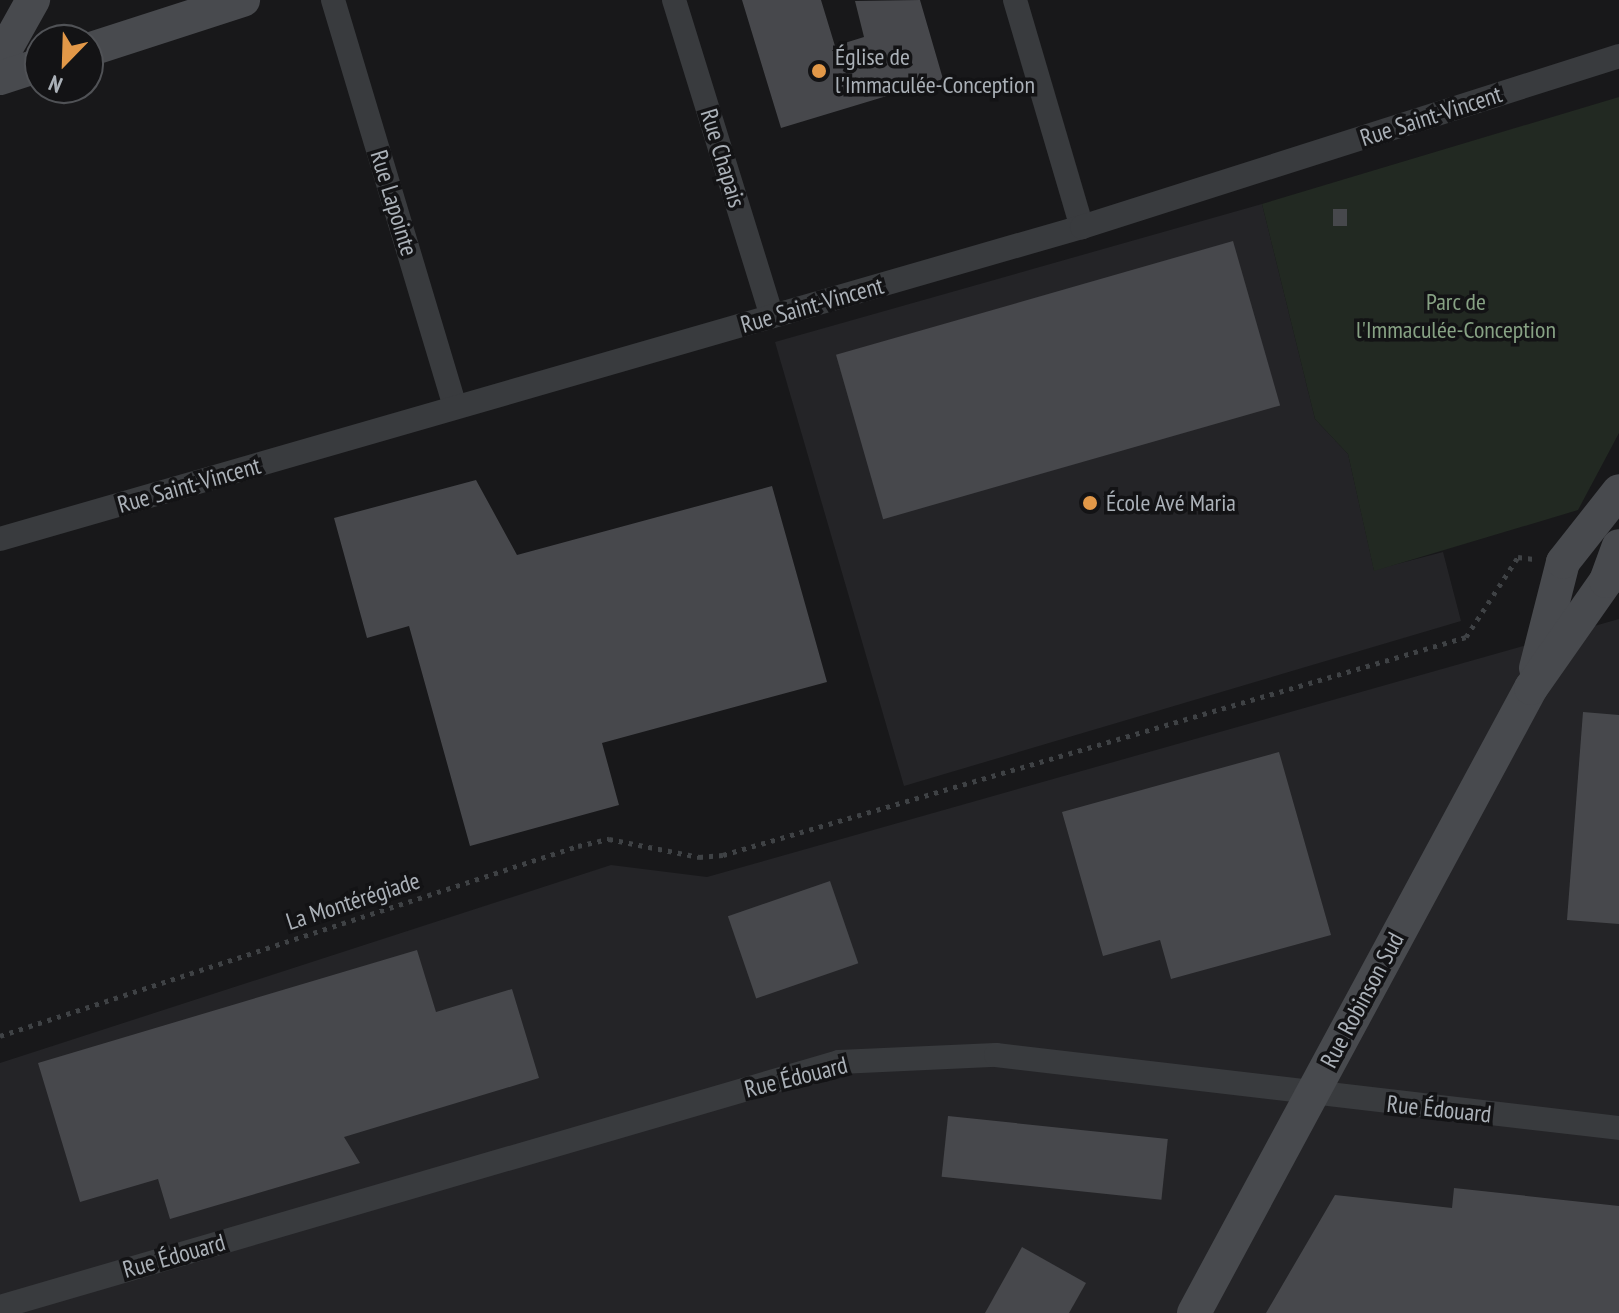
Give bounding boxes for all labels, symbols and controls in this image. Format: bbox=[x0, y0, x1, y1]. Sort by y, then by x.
north arrow bbox=[24, 24, 104, 104]
place label: Église de l'Immaculée-Conception bbox=[835, 43, 1035, 99]
marker: Église de l'Immaculée-Conception bbox=[810, 62, 828, 80]
text: N bbox=[44, 69, 66, 99]
street label: Rue Saint-Vincent bbox=[1356, 80, 1506, 152]
street label: Rue Chapais bbox=[694, 105, 752, 211]
street label: Rue Lapointe bbox=[364, 147, 424, 259]
street label: Rue Saint-Vincent bbox=[737, 271, 887, 339]
park label: Parc de l'Immaculée-Conception bbox=[1356, 288, 1556, 344]
street label: Rue Saint-Vincent bbox=[114, 451, 264, 519]
place label: École Avé Maria bbox=[1106, 489, 1237, 517]
marker: École Avé Maria bbox=[1081, 494, 1099, 512]
street label: La Montérégiade bbox=[283, 866, 423, 936]
street label: Rue Robinson Sud bbox=[1314, 927, 1410, 1073]
street label: Rue Édouard bbox=[742, 1050, 850, 1104]
street label: Rue Édouard bbox=[1385, 1089, 1493, 1129]
street label: Rue Édouard bbox=[120, 1228, 228, 1284]

